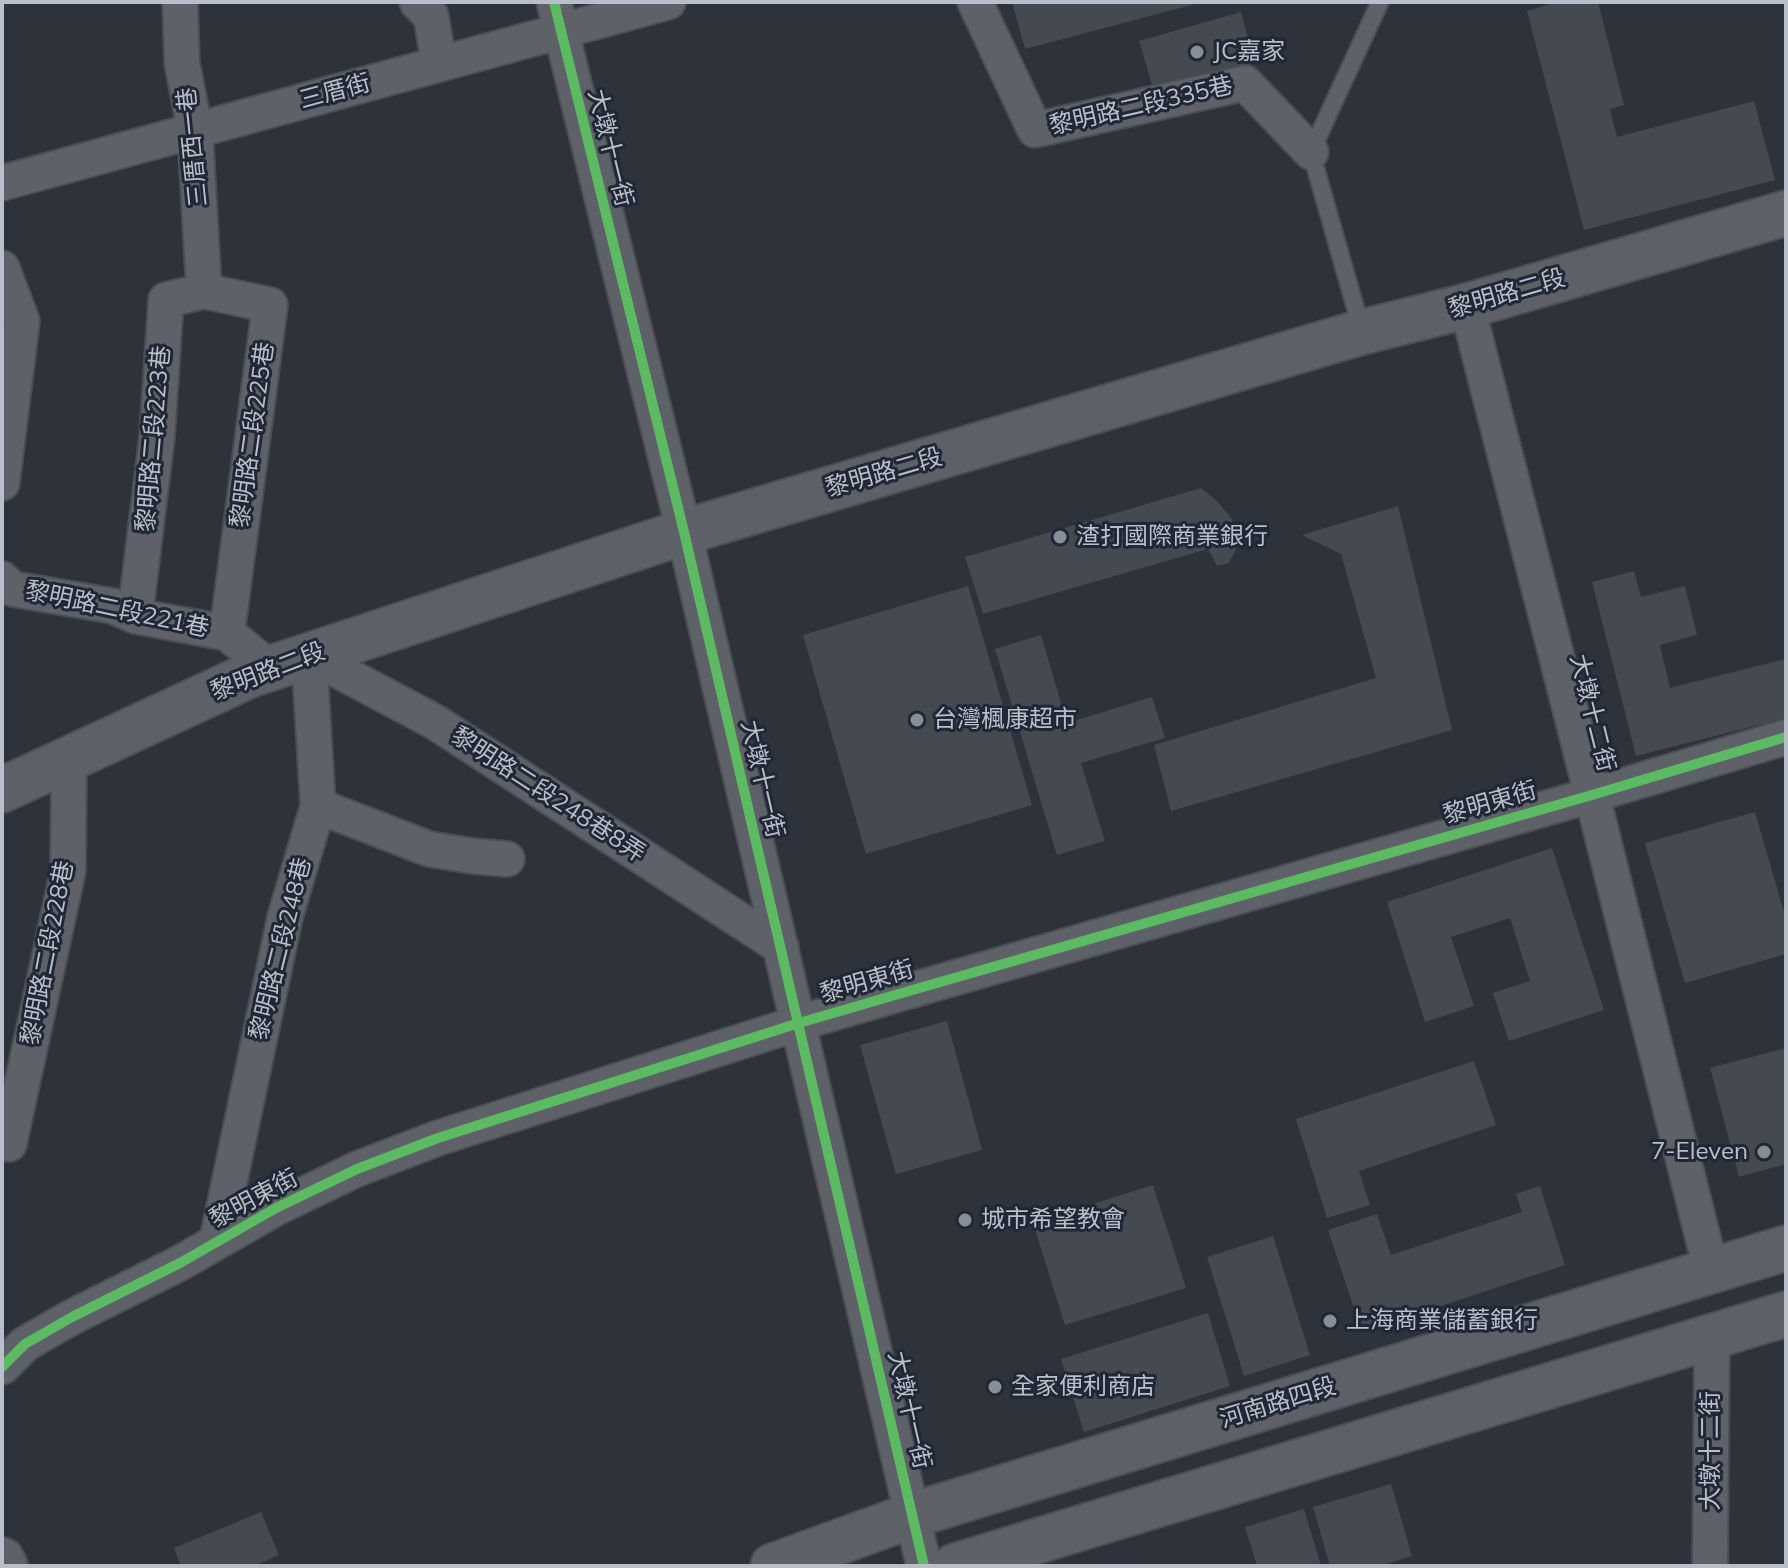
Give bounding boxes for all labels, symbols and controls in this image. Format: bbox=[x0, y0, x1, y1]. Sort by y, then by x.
place label: JC嘉家 bbox=[1213, 38, 1285, 66]
marker: JC嘉家 bbox=[1188, 43, 1206, 61]
street label: 三厝街 bbox=[296, 69, 374, 115]
street label: 黎明路二段335巷 bbox=[1047, 71, 1235, 141]
street label: 三厝西一巷 bbox=[172, 86, 214, 208]
street label: 大墩十一街 bbox=[582, 86, 638, 210]
street label: 黎明路二段 bbox=[1445, 264, 1569, 324]
street label: 黎明路二段225巷 bbox=[226, 340, 280, 530]
street label: 黎明路二段223巷 bbox=[131, 345, 177, 533]
street label: 黎明路二段 bbox=[822, 443, 946, 503]
place label: 渣打國際商業銀行 bbox=[1076, 523, 1268, 551]
marker: 渣打國際商業銀行 bbox=[1051, 528, 1069, 546]
street label: 黎明路二段221巷 bbox=[22, 576, 212, 644]
street label: 黎明路二段 bbox=[207, 637, 329, 707]
street label: 大墩十二街 bbox=[1564, 651, 1620, 775]
place label: 台灣楓康超市 bbox=[933, 706, 1077, 734]
marker: 台灣楓康超市 bbox=[908, 711, 926, 729]
street label: 大墩十一街 bbox=[734, 717, 790, 841]
street label: 黎明路二段248巷8弄 bbox=[446, 721, 650, 869]
street label: 黎明東街 bbox=[1440, 776, 1540, 830]
street label: 黎明路二段248巷 bbox=[244, 855, 318, 1043]
street label: 黎明路二段228巷 bbox=[16, 858, 80, 1048]
street label: 黎明東街 bbox=[817, 955, 917, 1009]
place label: 7-Eleven bbox=[1651, 1138, 1748, 1166]
marker: 7-Eleven bbox=[1755, 1143, 1773, 1161]
street label: 黎明東街 bbox=[205, 1164, 303, 1234]
place label: 城市希望教會 bbox=[981, 1206, 1125, 1234]
marker: 城市希望教會 bbox=[956, 1211, 974, 1229]
place label: 上海商業儲蓄銀行 bbox=[1346, 1307, 1538, 1335]
marker: 上海商業儲蓄銀行 bbox=[1321, 1312, 1339, 1330]
street label: 大墩十一街 bbox=[881, 1348, 937, 1472]
street label: 河南路四段 bbox=[1216, 1372, 1340, 1434]
place label: 全家便利商店 bbox=[1011, 1373, 1155, 1401]
marker: 全家便利商店 bbox=[986, 1378, 1004, 1396]
street label: 大墩十二街 bbox=[1697, 1391, 1725, 1511]

